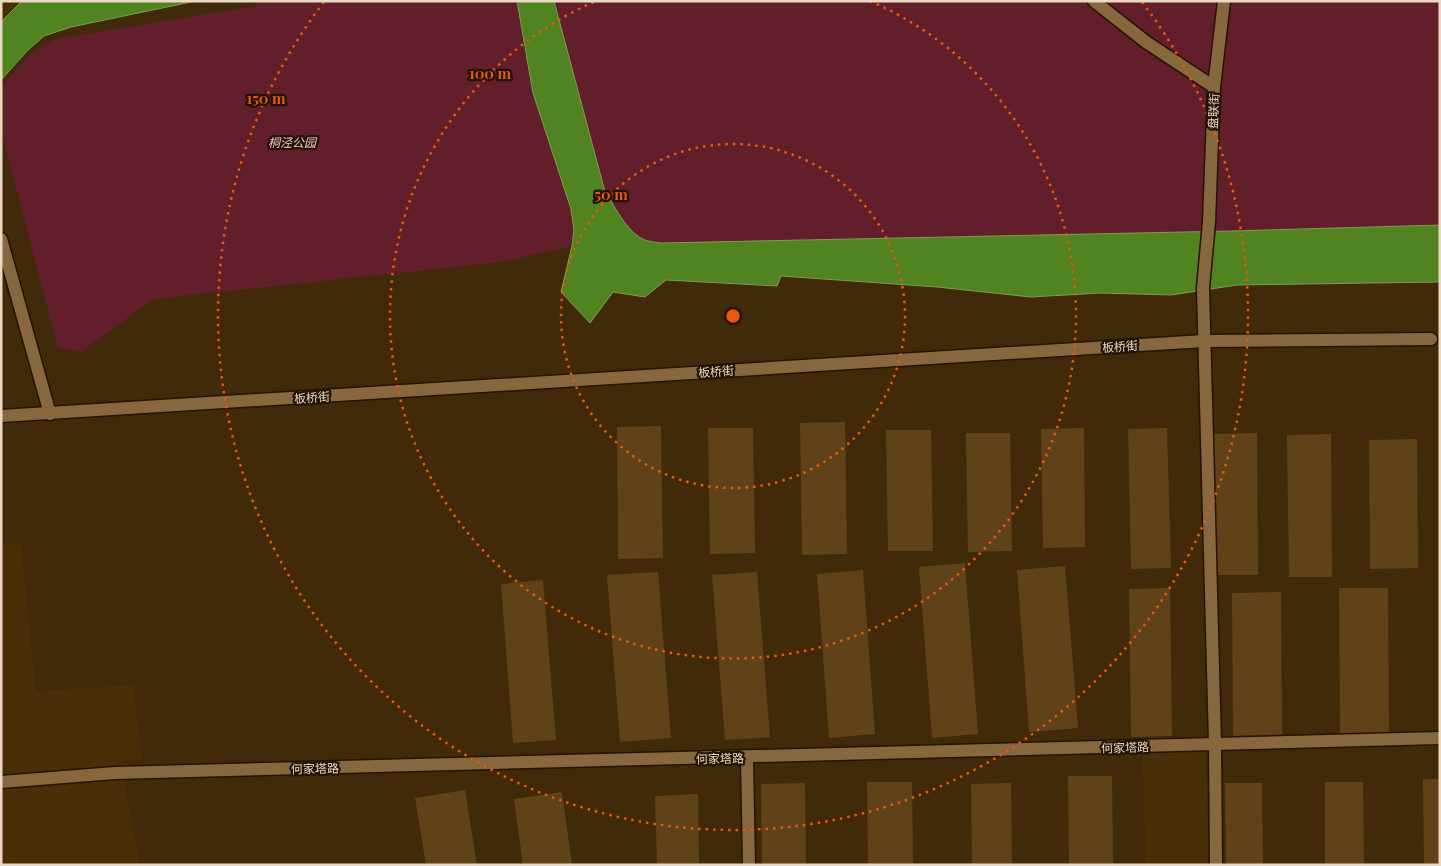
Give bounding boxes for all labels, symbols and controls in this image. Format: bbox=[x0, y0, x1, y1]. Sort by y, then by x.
text: 100 m bbox=[469, 63, 512, 83]
text: 150 m bbox=[246, 88, 286, 108]
street label: 盘联街 bbox=[1204, 93, 1222, 129]
park label: 桐泾公园 bbox=[268, 134, 318, 150]
text: 50 m bbox=[594, 184, 628, 204]
centre of rings bbox=[724, 307, 742, 325]
street label: 板桥街 bbox=[1101, 337, 1139, 355]
street label: 板桥街 bbox=[697, 362, 735, 380]
street label: 板桥街 bbox=[293, 388, 331, 406]
street label: 何家塔路 bbox=[1101, 738, 1149, 756]
street label: 何家塔路 bbox=[696, 750, 744, 766]
street label: 何家塔路 bbox=[291, 760, 339, 776]

